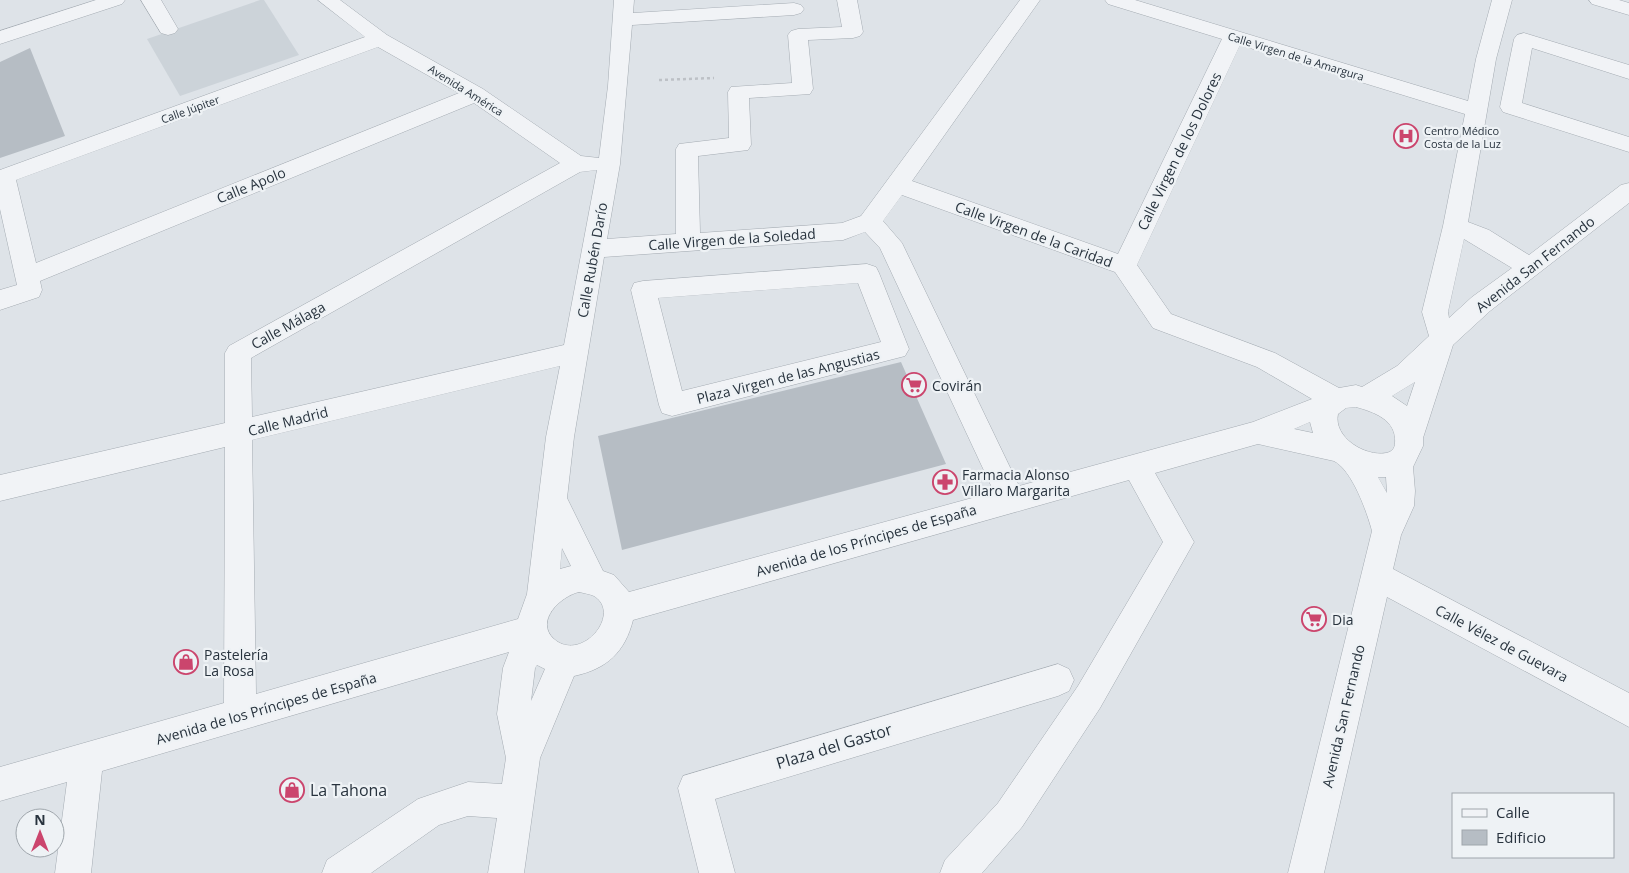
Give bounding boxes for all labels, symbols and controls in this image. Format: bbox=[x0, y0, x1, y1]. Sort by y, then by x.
street label: Calle Virgen de la Amargura bbox=[1226, 28, 1366, 84]
street label: Avenida América bbox=[426, 61, 506, 119]
street label: Calle Virgen de los Dolores bbox=[1132, 69, 1226, 233]
street label: Calle Júpiter bbox=[159, 91, 222, 127]
hospital icon: Centro Médico Costa de la Luz bbox=[1393, 123, 1419, 149]
place label: Centro Médico Costa de la Luz bbox=[1424, 123, 1501, 151]
street label: Calle Apolo bbox=[214, 163, 288, 207]
street label: Calle Virgen de la Caridad bbox=[953, 197, 1115, 271]
street label: Calle Rubén Darío bbox=[573, 201, 611, 319]
street label: Avenida San Fernando bbox=[1472, 211, 1598, 317]
street label: Calle Virgen de la Soledad bbox=[648, 224, 816, 254]
street label: Calle Málaga bbox=[247, 297, 329, 353]
street label: Plaza Virgen de las Angustias bbox=[695, 344, 882, 408]
supermarket icon: Covirán bbox=[901, 372, 927, 398]
place label: Covirán bbox=[932, 376, 982, 395]
street label: Calle Madrid bbox=[246, 402, 330, 440]
place label: Farmacia Alonso Villaro Margarita bbox=[962, 465, 1070, 500]
pharmacy icon: Farmacia Alonso Villaro Margarita bbox=[932, 469, 958, 495]
street label: Avenida de los Príncipes de España bbox=[754, 499, 978, 581]
street label: Calle Vélez de Guevara bbox=[1432, 600, 1572, 686]
supermarket icon: Dia bbox=[1301, 606, 1327, 632]
place label: Dia bbox=[1332, 610, 1353, 629]
street label: Avenida San Fernando bbox=[1317, 643, 1369, 789]
place label: Pastelería La Rosa bbox=[204, 645, 268, 680]
shop icon: Pastelería La Rosa bbox=[173, 649, 199, 675]
street label: Avenida de los Príncipes de España bbox=[154, 667, 378, 749]
street label: Plaza del Gastor bbox=[773, 718, 895, 774]
shop icon: La Tahona bbox=[279, 777, 305, 803]
place label: La Tahona bbox=[310, 779, 387, 801]
legend bbox=[1452, 793, 1614, 858]
text: Calle bbox=[1496, 802, 1530, 822]
north arrow bbox=[15, 808, 65, 858]
text: N bbox=[34, 810, 46, 829]
text: Edificio bbox=[1496, 827, 1546, 847]

